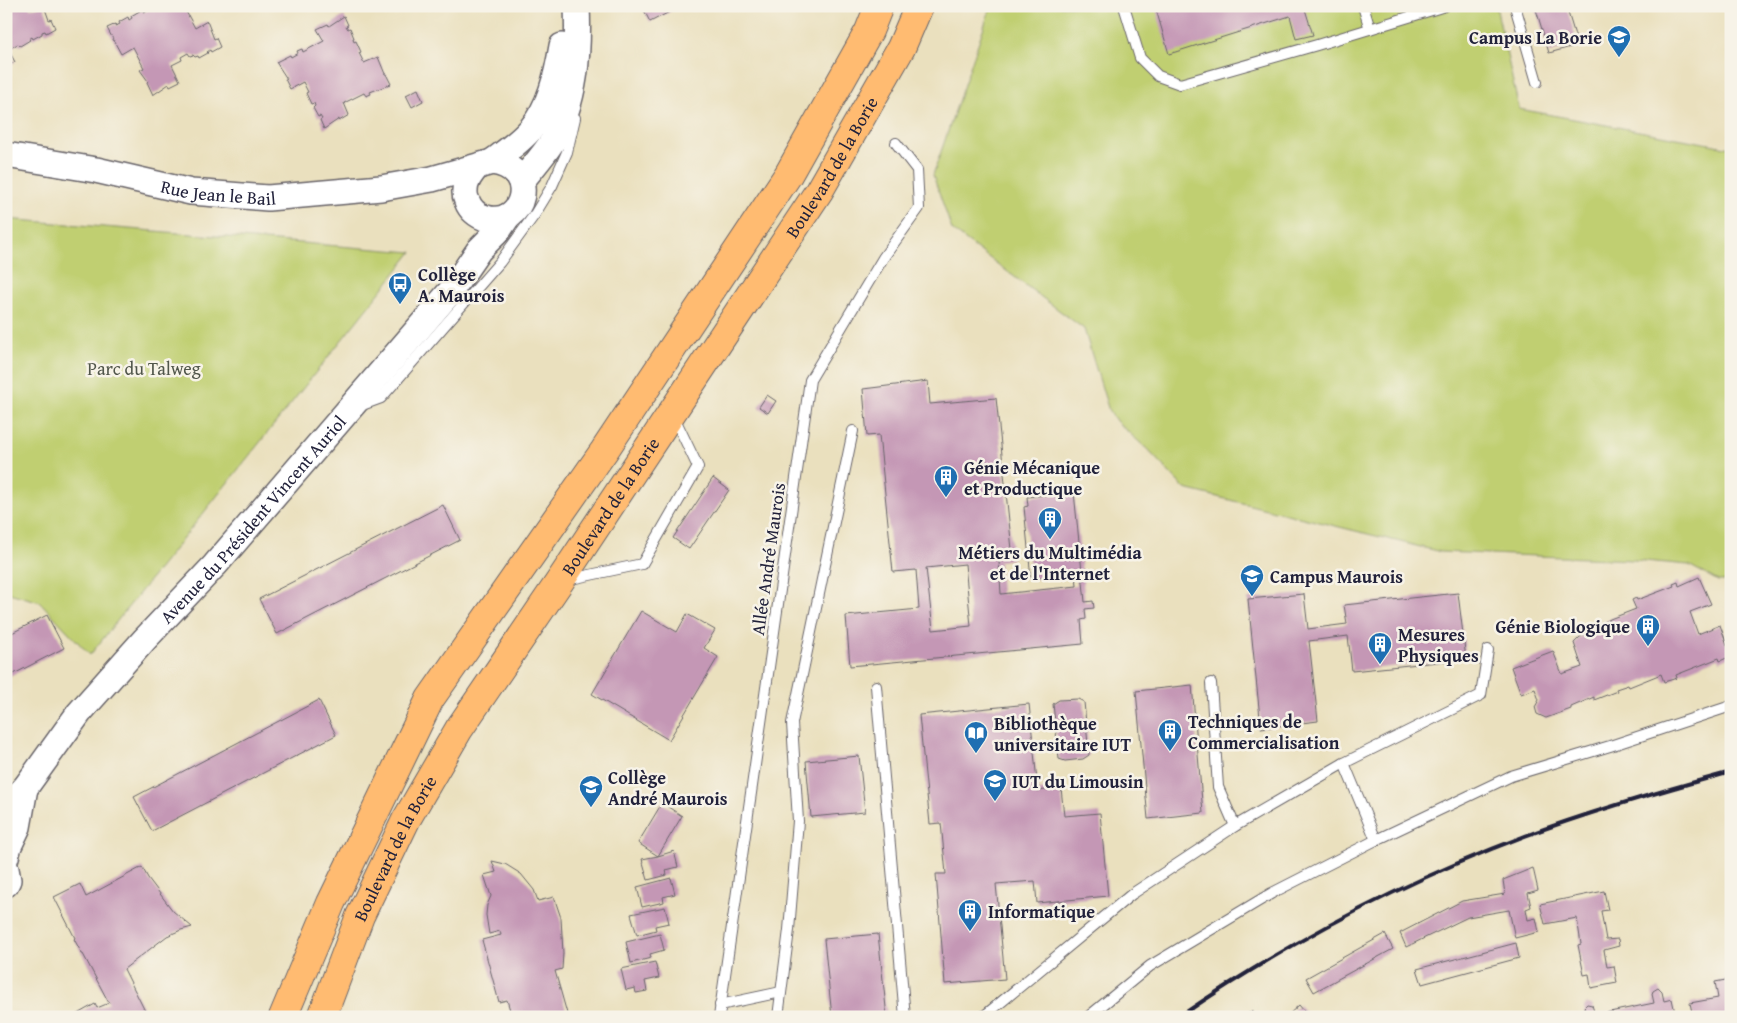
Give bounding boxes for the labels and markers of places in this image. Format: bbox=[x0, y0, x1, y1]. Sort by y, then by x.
place label: Campus La Borie bbox=[1469, 24, 1602, 51]
school or university icon: Campus La Borie bbox=[1606, 24, 1632, 58]
place label: Collège A. Maurois bbox=[418, 261, 505, 309]
bus stop icon: Collège A. Maurois bbox=[387, 271, 413, 305]
place label: Génie Mécanique et Productique bbox=[964, 454, 1100, 502]
building icon: Génie Mécanique et Productique bbox=[933, 464, 959, 498]
building icon: Métiers du Multimédia et de l'Internet bbox=[1037, 506, 1063, 540]
place label: Métiers du Multimédia et de l'Internet bbox=[958, 539, 1142, 587]
school or university icon: Campus Maurois bbox=[1239, 563, 1265, 597]
place label: Campus Maurois bbox=[1270, 563, 1403, 590]
place label: Génie Biologique bbox=[1495, 613, 1630, 640]
building icon: Génie Biologique bbox=[1635, 613, 1661, 647]
place label: Mesures Physiques bbox=[1398, 621, 1479, 669]
building icon: Mesures Physiques bbox=[1367, 631, 1393, 665]
place label: Techniques de Commercialisation bbox=[1188, 708, 1340, 756]
place label: Bibliothèque universitaire IUT bbox=[994, 710, 1131, 758]
building icon: Techniques de Commercialisation bbox=[1157, 718, 1183, 752]
library icon: Bibliothèque universitaire IUT bbox=[963, 720, 989, 754]
place label: Collège André Maurois bbox=[608, 764, 728, 812]
school or university icon: IUT du Limousin bbox=[982, 768, 1008, 802]
place label: IUT du Limousin bbox=[1012, 768, 1144, 795]
school or university icon: Collège André Maurois bbox=[578, 774, 604, 808]
building icon: Informatique bbox=[957, 898, 983, 932]
place label: Informatique bbox=[988, 898, 1095, 925]

